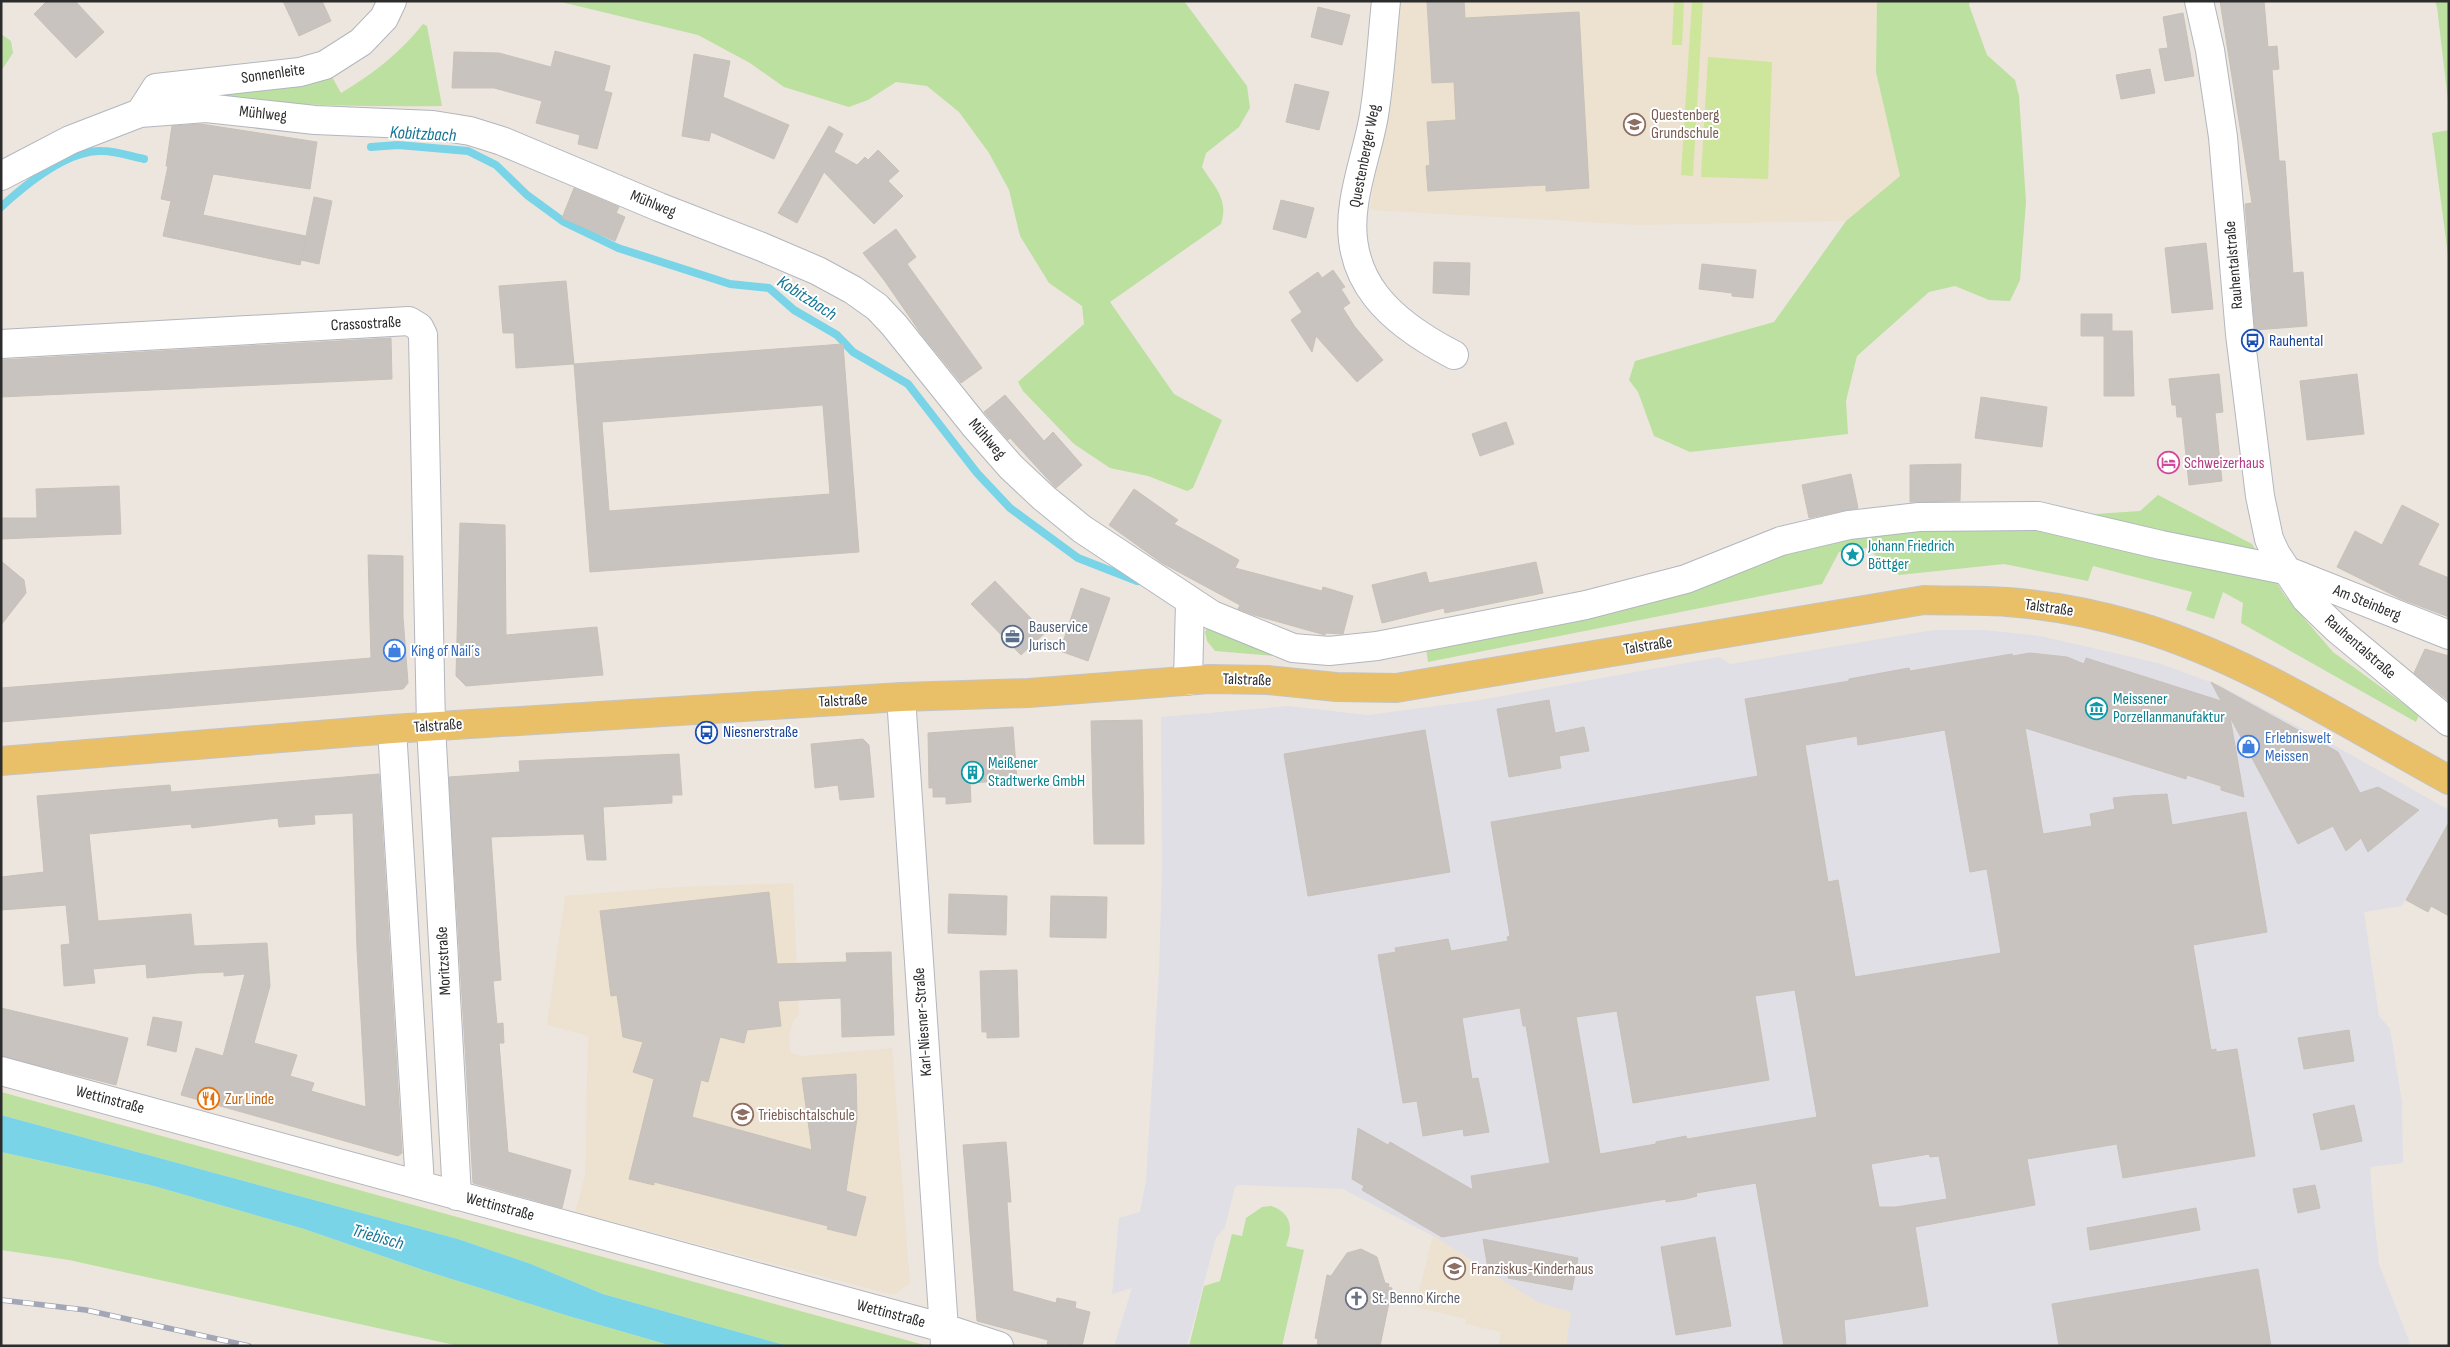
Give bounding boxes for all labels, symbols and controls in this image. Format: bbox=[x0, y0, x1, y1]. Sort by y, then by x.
street label: Sonnenleite bbox=[240, 60, 306, 88]
street label: Mühlweg bbox=[238, 102, 288, 126]
street label: Questenberger Weg bbox=[1346, 103, 1384, 209]
place label: Questenberg Grundschule bbox=[1651, 106, 1719, 143]
school or university icon: Questenberg Grundschule bbox=[1623, 112, 1647, 136]
water label: Kobitzbach bbox=[389, 122, 457, 146]
street label: Mühlweg bbox=[627, 186, 679, 222]
street label: Rauhentalstraße bbox=[2221, 220, 2247, 310]
water label: Kobitzbach bbox=[773, 271, 841, 325]
street label: Crassostraße bbox=[330, 313, 402, 335]
bus stop icon: Rauhental bbox=[2241, 329, 2265, 353]
place label: Rauhental bbox=[2269, 332, 2323, 351]
street label: Mühlweg bbox=[964, 415, 1010, 463]
hotel icon: Schweizerhaus bbox=[2156, 451, 2180, 475]
place label: Schweizerhaus bbox=[2184, 454, 2265, 473]
place label: Johann Friedrich Böttger bbox=[1867, 537, 1955, 574]
place icon: Johann Friedrich Böttger bbox=[1840, 543, 1864, 567]
street label: Am Steinberg bbox=[2329, 580, 2404, 625]
street label: Talstraße bbox=[2023, 595, 2075, 621]
street label: Rauhentalstraße bbox=[2320, 611, 2400, 683]
place label: Bauservice Jurisch bbox=[1028, 618, 1088, 655]
office icon: Bauservice Jurisch bbox=[1001, 624, 1025, 648]
street label: Talstraße bbox=[1622, 633, 1674, 659]
shop icon: King of Nail´s bbox=[383, 639, 407, 663]
place label: King of Nail´s bbox=[411, 642, 480, 661]
street label: Talstraße bbox=[1222, 670, 1272, 690]
street label: Talstraße bbox=[818, 690, 868, 712]
place label: Meissener Porzellanmanufaktur bbox=[2113, 690, 2225, 727]
museum icon: Meissener Porzellanmanufaktur bbox=[2085, 696, 2109, 720]
street label: Talstraße bbox=[413, 715, 463, 737]
bus stop icon: Niesnerstraße bbox=[695, 720, 719, 744]
place label: Niesnerstraße bbox=[723, 723, 798, 742]
place label: Erlebniswelt Meissen bbox=[2265, 729, 2331, 766]
shop icon: Erlebniswelt Meissen bbox=[2237, 735, 2261, 759]
place label: Meißener Stadtwerke GmbH bbox=[988, 754, 1085, 791]
building icon: Meißener Stadtwerke GmbH bbox=[960, 760, 984, 784]
street label: Moritzstraße bbox=[433, 926, 455, 996]
street label: Karl-Niesner-Straße bbox=[910, 967, 936, 1077]
street label: Wettinstraße bbox=[74, 1082, 146, 1118]
restaurant icon: Zur Linde bbox=[197, 1087, 221, 1111]
place label: Zur Linde bbox=[225, 1090, 274, 1109]
school or university icon: Triebischtalschule bbox=[730, 1103, 754, 1127]
place label: Triebischtalschule bbox=[758, 1106, 855, 1125]
street label: Wettinstraße bbox=[464, 1189, 536, 1225]
water label: Triebisch bbox=[350, 1220, 407, 1254]
school or university icon: Franziskus-Kinderhaus bbox=[1443, 1257, 1467, 1281]
place label: Franziskus-Kinderhaus bbox=[1471, 1260, 1594, 1279]
church icon: St. Benno Kirche bbox=[1344, 1286, 1368, 1310]
place label: St. Benno Kirche bbox=[1372, 1289, 1460, 1308]
street label: Wettinstraße bbox=[855, 1296, 927, 1332]

